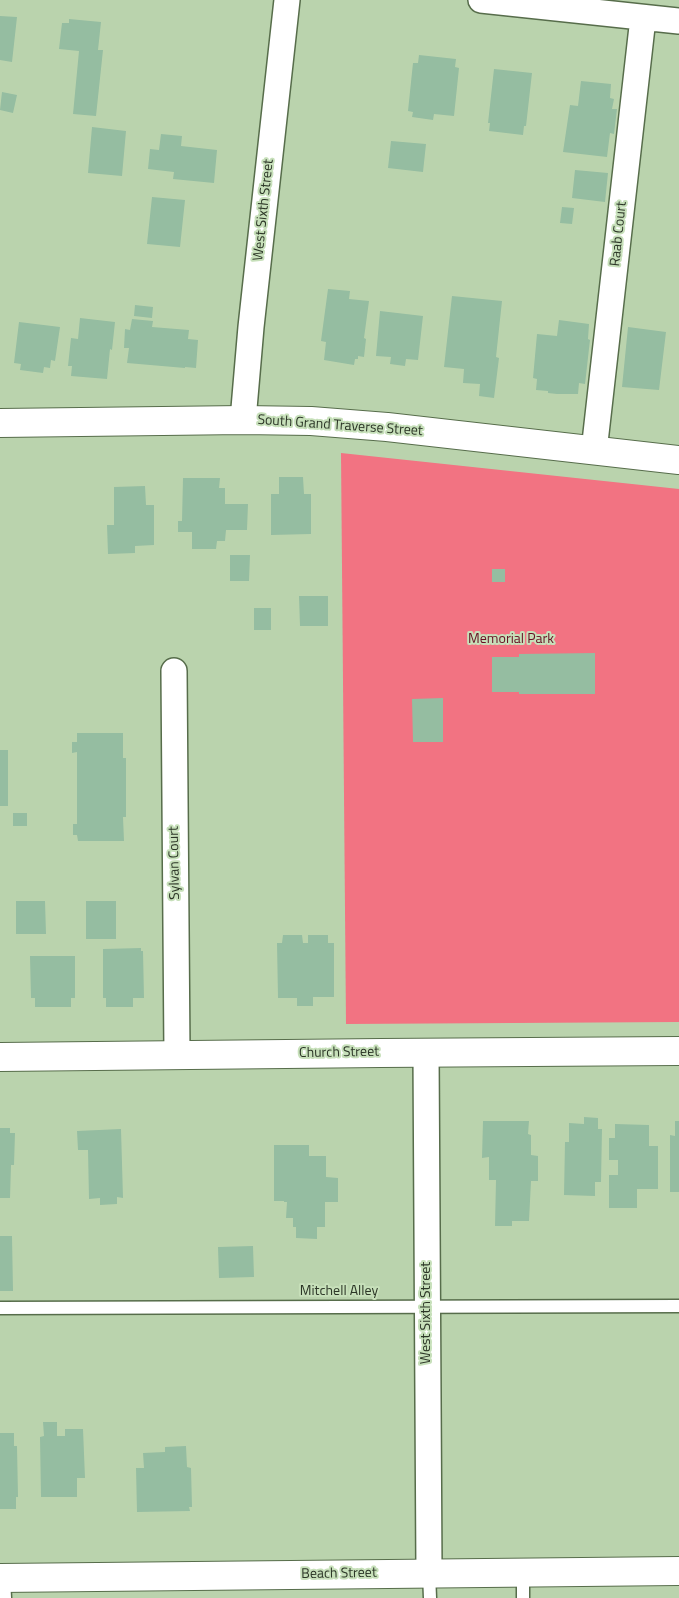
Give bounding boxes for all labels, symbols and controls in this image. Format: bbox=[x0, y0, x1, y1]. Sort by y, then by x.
street label: West Sixth Street bbox=[250, 158, 278, 262]
street label: Raab Court bbox=[607, 201, 631, 267]
street label: South Grand Traverse Street bbox=[257, 412, 423, 440]
park label: Memorial Park bbox=[468, 632, 554, 648]
street label: Sylvan Court bbox=[166, 826, 184, 900]
street label: Church Street bbox=[299, 1044, 379, 1062]
street label: West Sixth Street bbox=[419, 1262, 435, 1364]
street label: Mitchell Alley bbox=[300, 1284, 378, 1300]
street label: Beach Street bbox=[301, 1565, 377, 1583]

